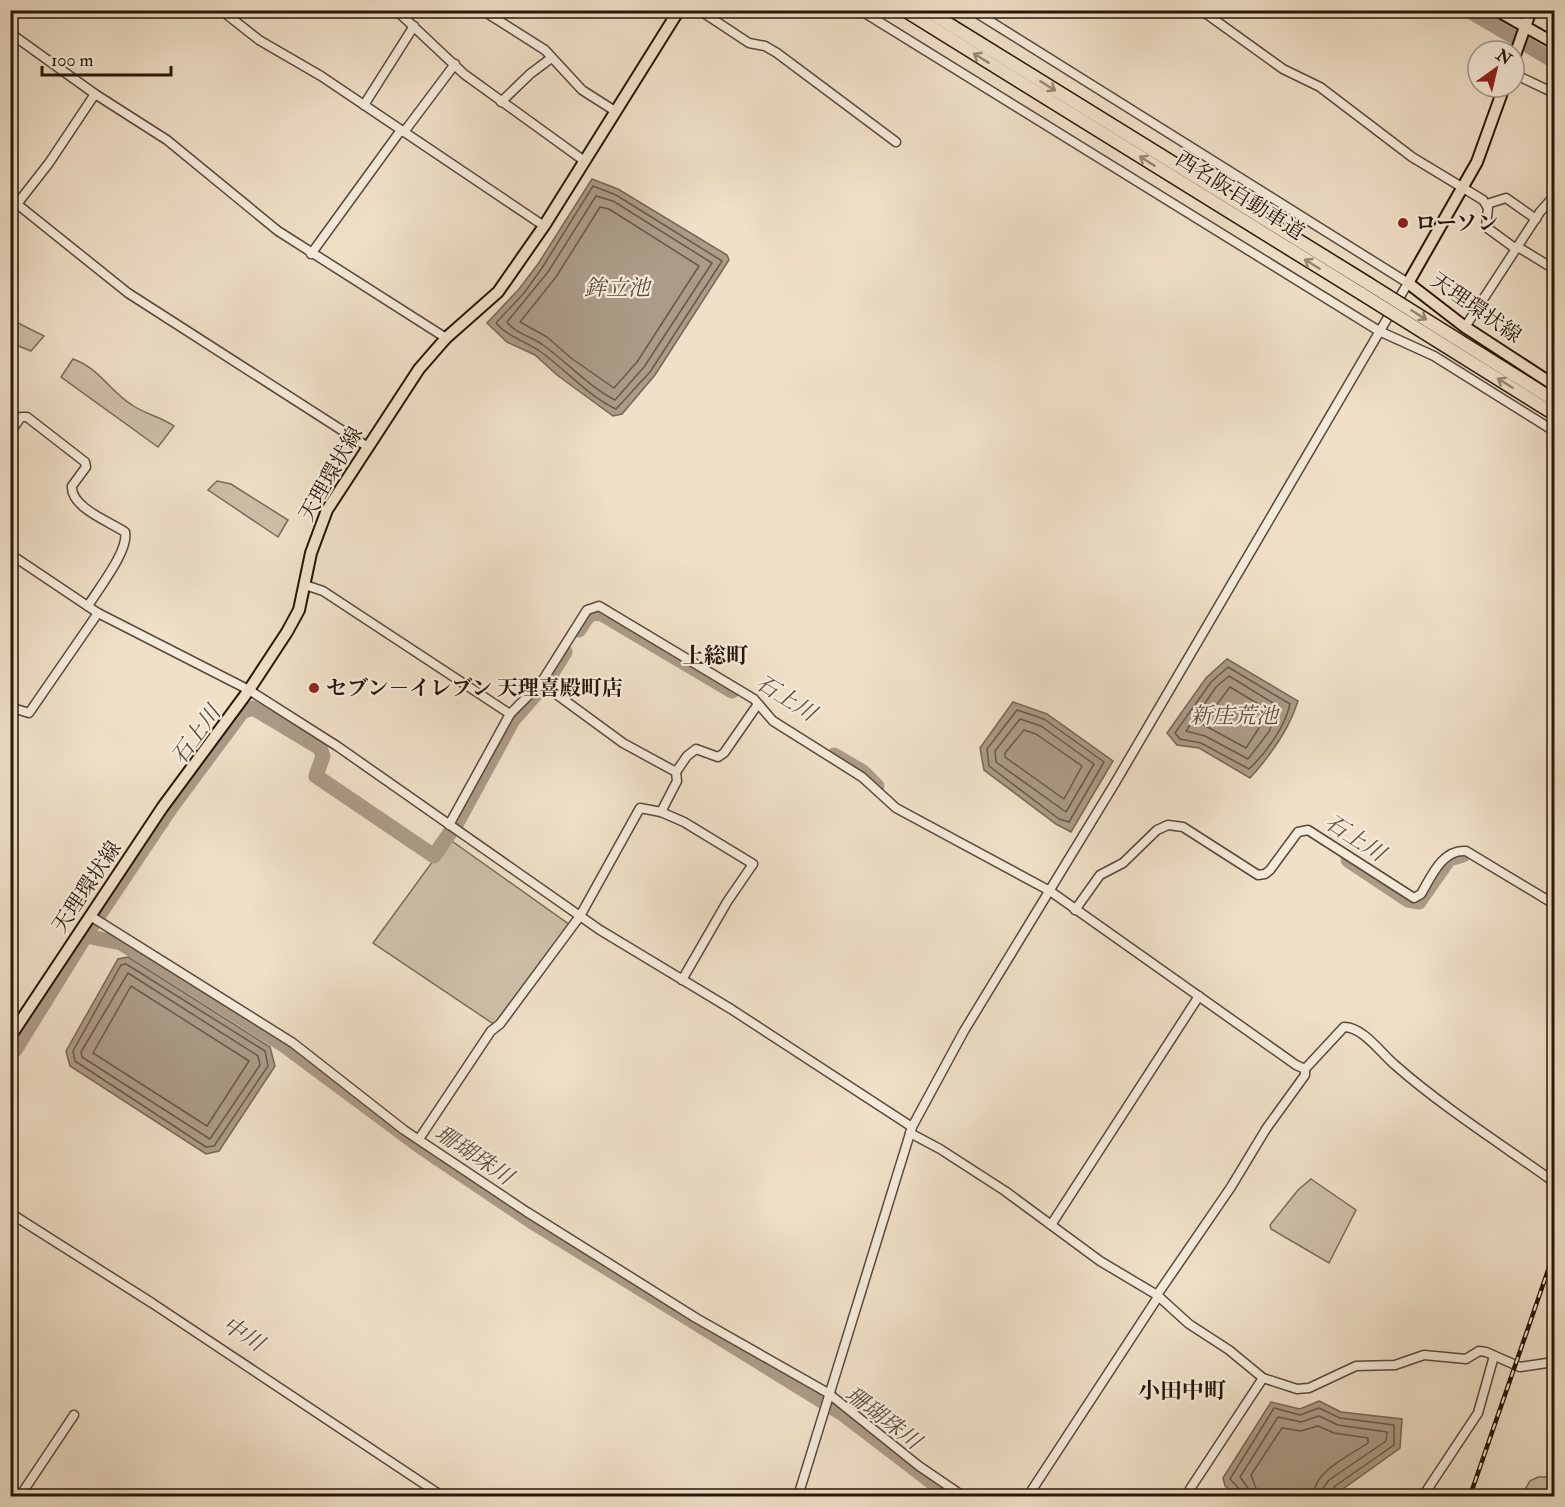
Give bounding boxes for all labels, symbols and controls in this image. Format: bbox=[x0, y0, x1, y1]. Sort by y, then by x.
scale bar bbox=[42, 39, 171, 77]
north arrow bbox=[1466, 39, 1526, 99]
text: N bbox=[1491, 45, 1516, 70]
text: 100 m bbox=[51, 49, 94, 72]
one-way arrow bbox=[973, 52, 990, 64]
one-way arrow bbox=[1039, 80, 1056, 92]
street label: 西名阪自動車道 bbox=[1171, 146, 1309, 246]
one-way arrow bbox=[1139, 154, 1156, 166]
place label: ローソン bbox=[1415, 210, 1498, 237]
marker: ローソン bbox=[1396, 216, 1410, 230]
one-way arrow bbox=[1304, 257, 1321, 270]
street label: 天理環状線 bbox=[1425, 267, 1527, 349]
water label: 鉾立池 bbox=[584, 274, 653, 302]
one-way arrow bbox=[1410, 310, 1427, 322]
one-way arrow bbox=[1497, 376, 1514, 388]
street label: 天理環状線 bbox=[293, 422, 369, 526]
district label: 上総町 bbox=[682, 642, 748, 670]
water label: 石上川 bbox=[751, 669, 823, 728]
place label: セブン－イレブン 天理喜殿町店 bbox=[326, 675, 623, 702]
marker: セブン－イレブン 天理喜殿町店 bbox=[307, 681, 321, 695]
water label: 石上川 bbox=[165, 698, 228, 770]
water label: 新庄荒池 bbox=[1190, 702, 1281, 730]
water label: 石上川 bbox=[1320, 808, 1392, 869]
street label: 天理環状線 bbox=[46, 836, 128, 938]
water label: 珊瑚珠川 bbox=[430, 1119, 520, 1192]
water label: 中川 bbox=[217, 1310, 271, 1359]
district label: 小田中町 bbox=[1138, 1377, 1226, 1405]
water label: 珊瑚珠川 bbox=[839, 1380, 928, 1457]

